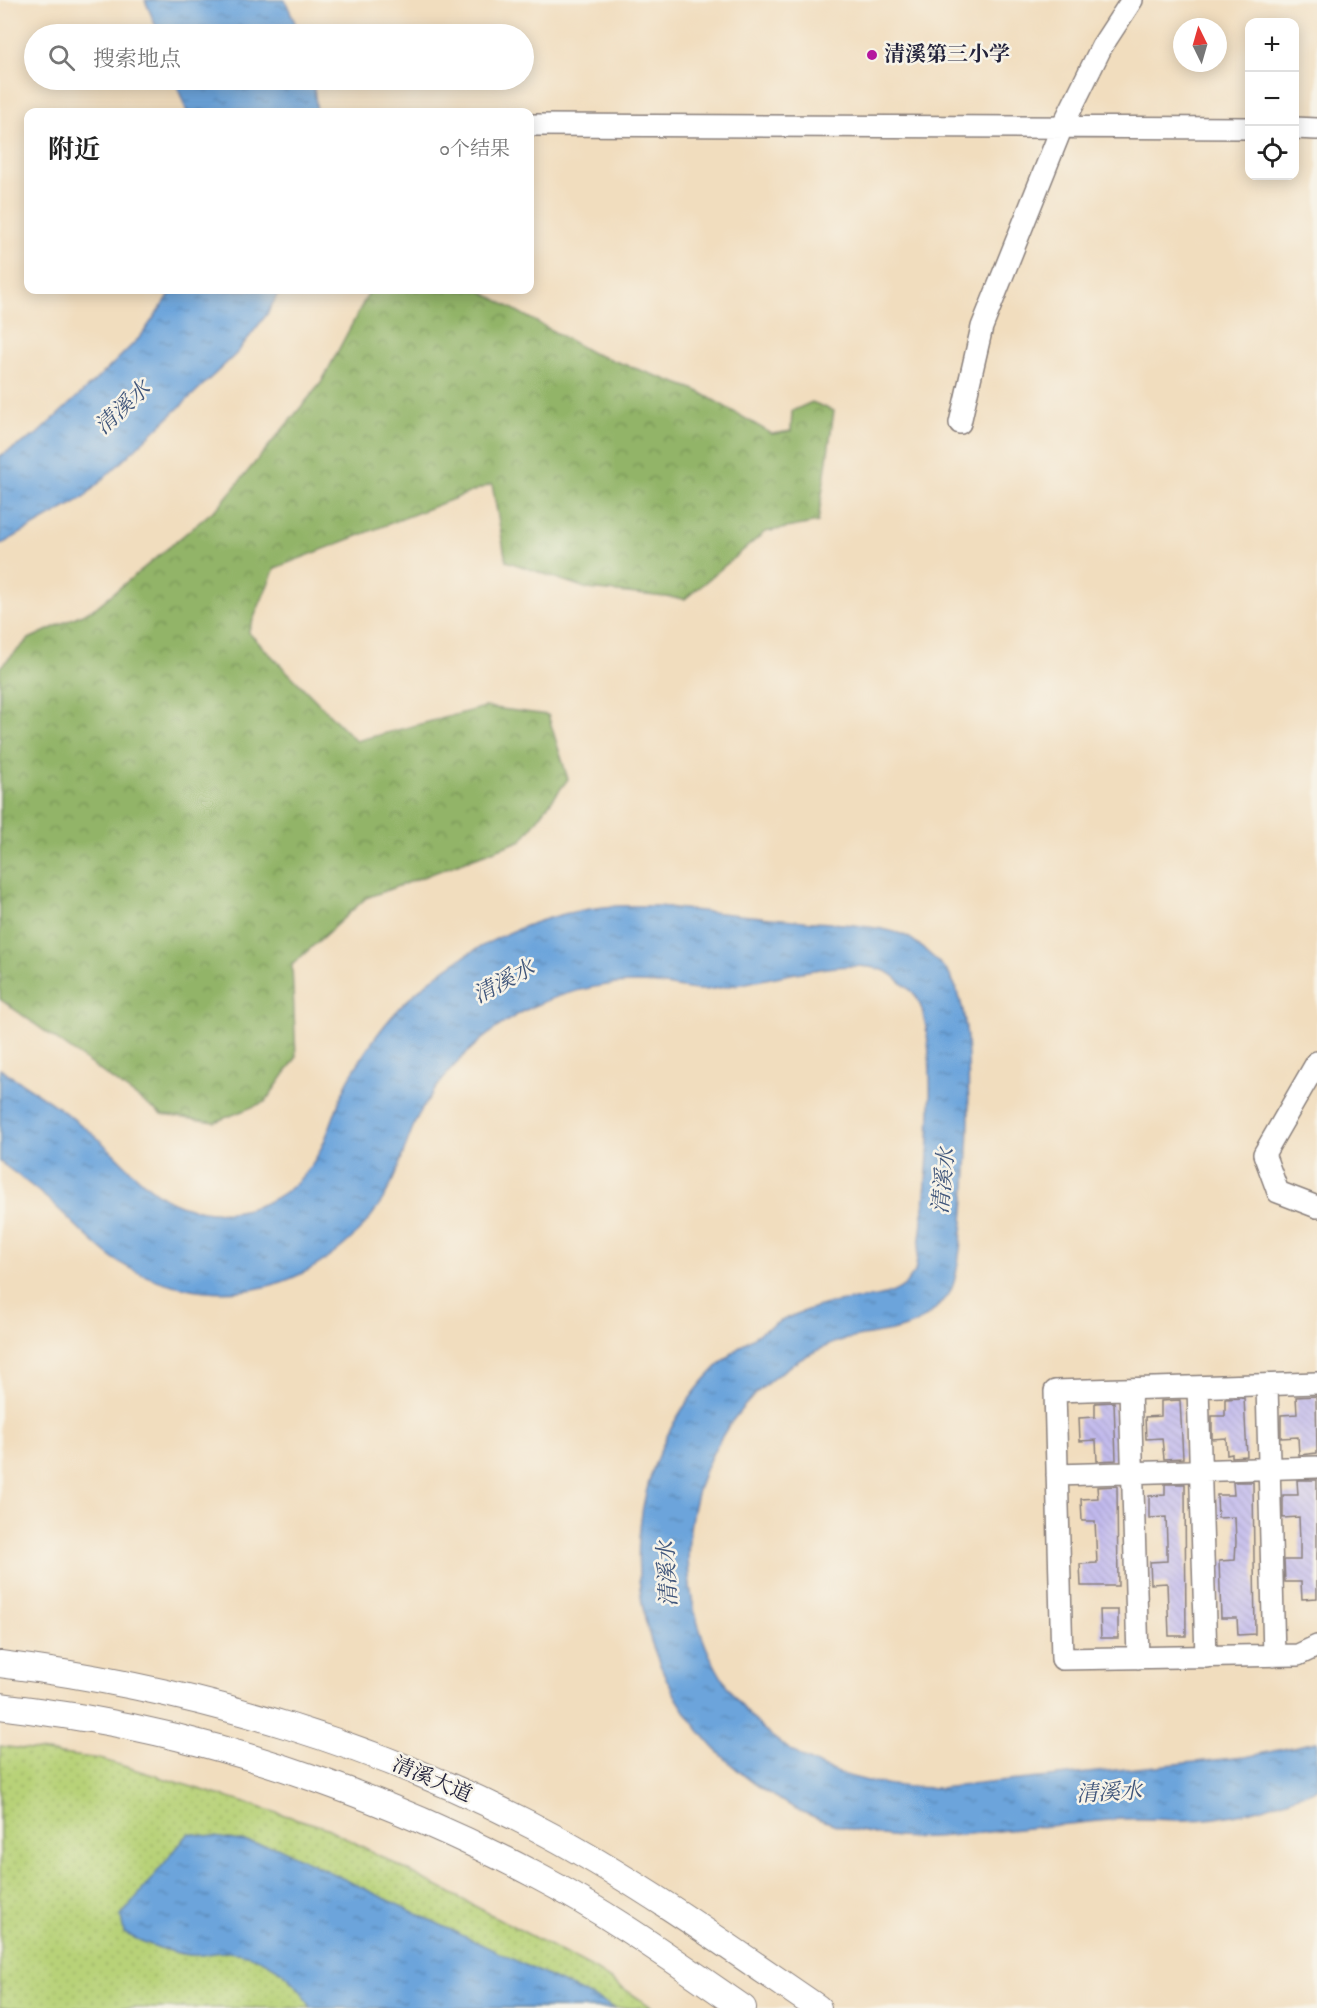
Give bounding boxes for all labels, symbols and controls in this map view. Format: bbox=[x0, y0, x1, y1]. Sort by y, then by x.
north arrow bbox=[1173, 18, 1227, 72]
map controls bbox=[1245, 18, 1299, 180]
button: + bbox=[1245, 18, 1299, 72]
search box bbox=[24, 24, 534, 90]
icon: search bbox=[45, 41, 78, 74]
place label: 清溪第三小学 bbox=[884, 42, 1010, 68]
text: 搜索地点 bbox=[93, 46, 181, 73]
marker: 清溪第三小学 bbox=[865, 48, 879, 62]
button: − bbox=[1245, 72, 1299, 126]
button: locate bbox=[1245, 126, 1299, 180]
text: 附近 bbox=[48, 134, 100, 167]
text: 0个结果 bbox=[439, 137, 510, 162]
water label: 清溪水 bbox=[90, 374, 158, 440]
water label: 清溪水 bbox=[469, 954, 541, 1009]
water label: 清溪水 bbox=[927, 1145, 961, 1215]
water label: 清溪水 bbox=[653, 1538, 683, 1608]
street label: 清溪大道 bbox=[388, 1752, 476, 1808]
water label: 清溪水 bbox=[1075, 1778, 1145, 1808]

